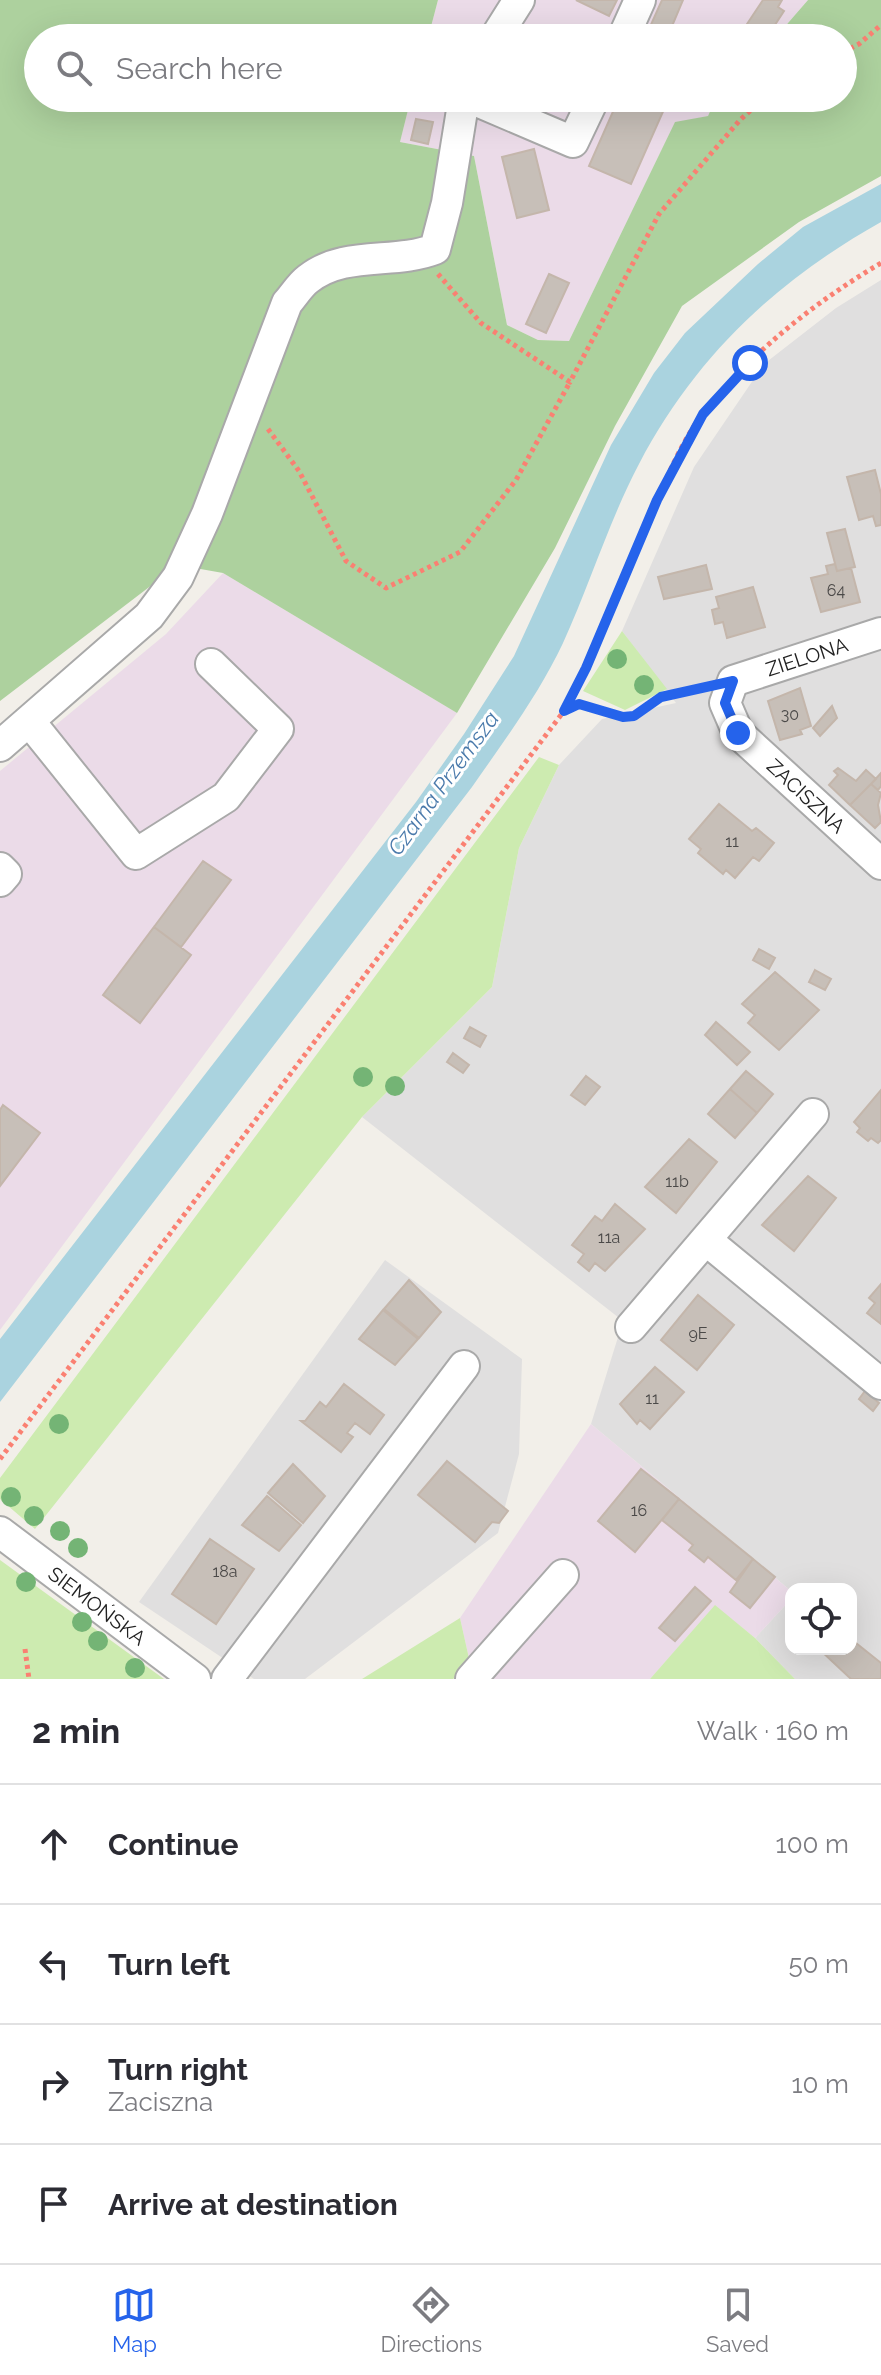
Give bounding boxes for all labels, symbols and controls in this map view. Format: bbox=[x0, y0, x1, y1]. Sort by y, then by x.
search box bbox=[24, 24, 857, 112]
icon: search bbox=[52, 46, 96, 90]
text: Search here bbox=[116, 51, 283, 86]
route start bbox=[732, 345, 768, 381]
house number: 64 bbox=[827, 581, 845, 600]
street label: ZIELONA bbox=[763, 632, 851, 682]
house number: 30 bbox=[781, 705, 799, 724]
water label: Czarna Przemsza bbox=[382, 706, 504, 860]
route end bbox=[720, 715, 756, 751]
street label: ZACISZNA bbox=[762, 754, 850, 838]
house number: 11 bbox=[725, 832, 739, 851]
house number: 11b bbox=[665, 1172, 689, 1191]
house number: 11a bbox=[598, 1228, 620, 1247]
house number: 9E bbox=[688, 1324, 708, 1343]
house number: 11 bbox=[645, 1389, 659, 1408]
house number: 16 bbox=[631, 1501, 647, 1520]
street label: SIEMOŃSKA bbox=[44, 1562, 151, 1651]
house number: 18a bbox=[212, 1562, 238, 1581]
map controls bbox=[785, 1583, 857, 1655]
button: locate bbox=[785, 1583, 857, 1655]
text: 2 min bbox=[32, 1711, 120, 1751]
text: Walk · 160 m bbox=[697, 1716, 849, 1746]
icon: ahead bbox=[32, 1822, 76, 1866]
text: Continue bbox=[108, 1827, 239, 1862]
text: 100 m bbox=[776, 1829, 849, 1859]
icon: left bbox=[32, 1942, 76, 1986]
text: Turn left bbox=[108, 1947, 230, 1982]
text: 50 m bbox=[788, 1949, 849, 1979]
text: Turn right bbox=[108, 2052, 248, 2087]
icon: right bbox=[32, 2062, 76, 2106]
text: 10 m bbox=[791, 2069, 849, 2099]
text: Zaciszna bbox=[108, 2087, 213, 2117]
icon: arrive bbox=[32, 2182, 76, 2226]
text: Arrive at destination bbox=[108, 2187, 398, 2222]
tab: Map bbox=[112, 2283, 157, 2357]
tab: Directions bbox=[381, 2283, 482, 2357]
tab: Saved bbox=[706, 2283, 769, 2357]

